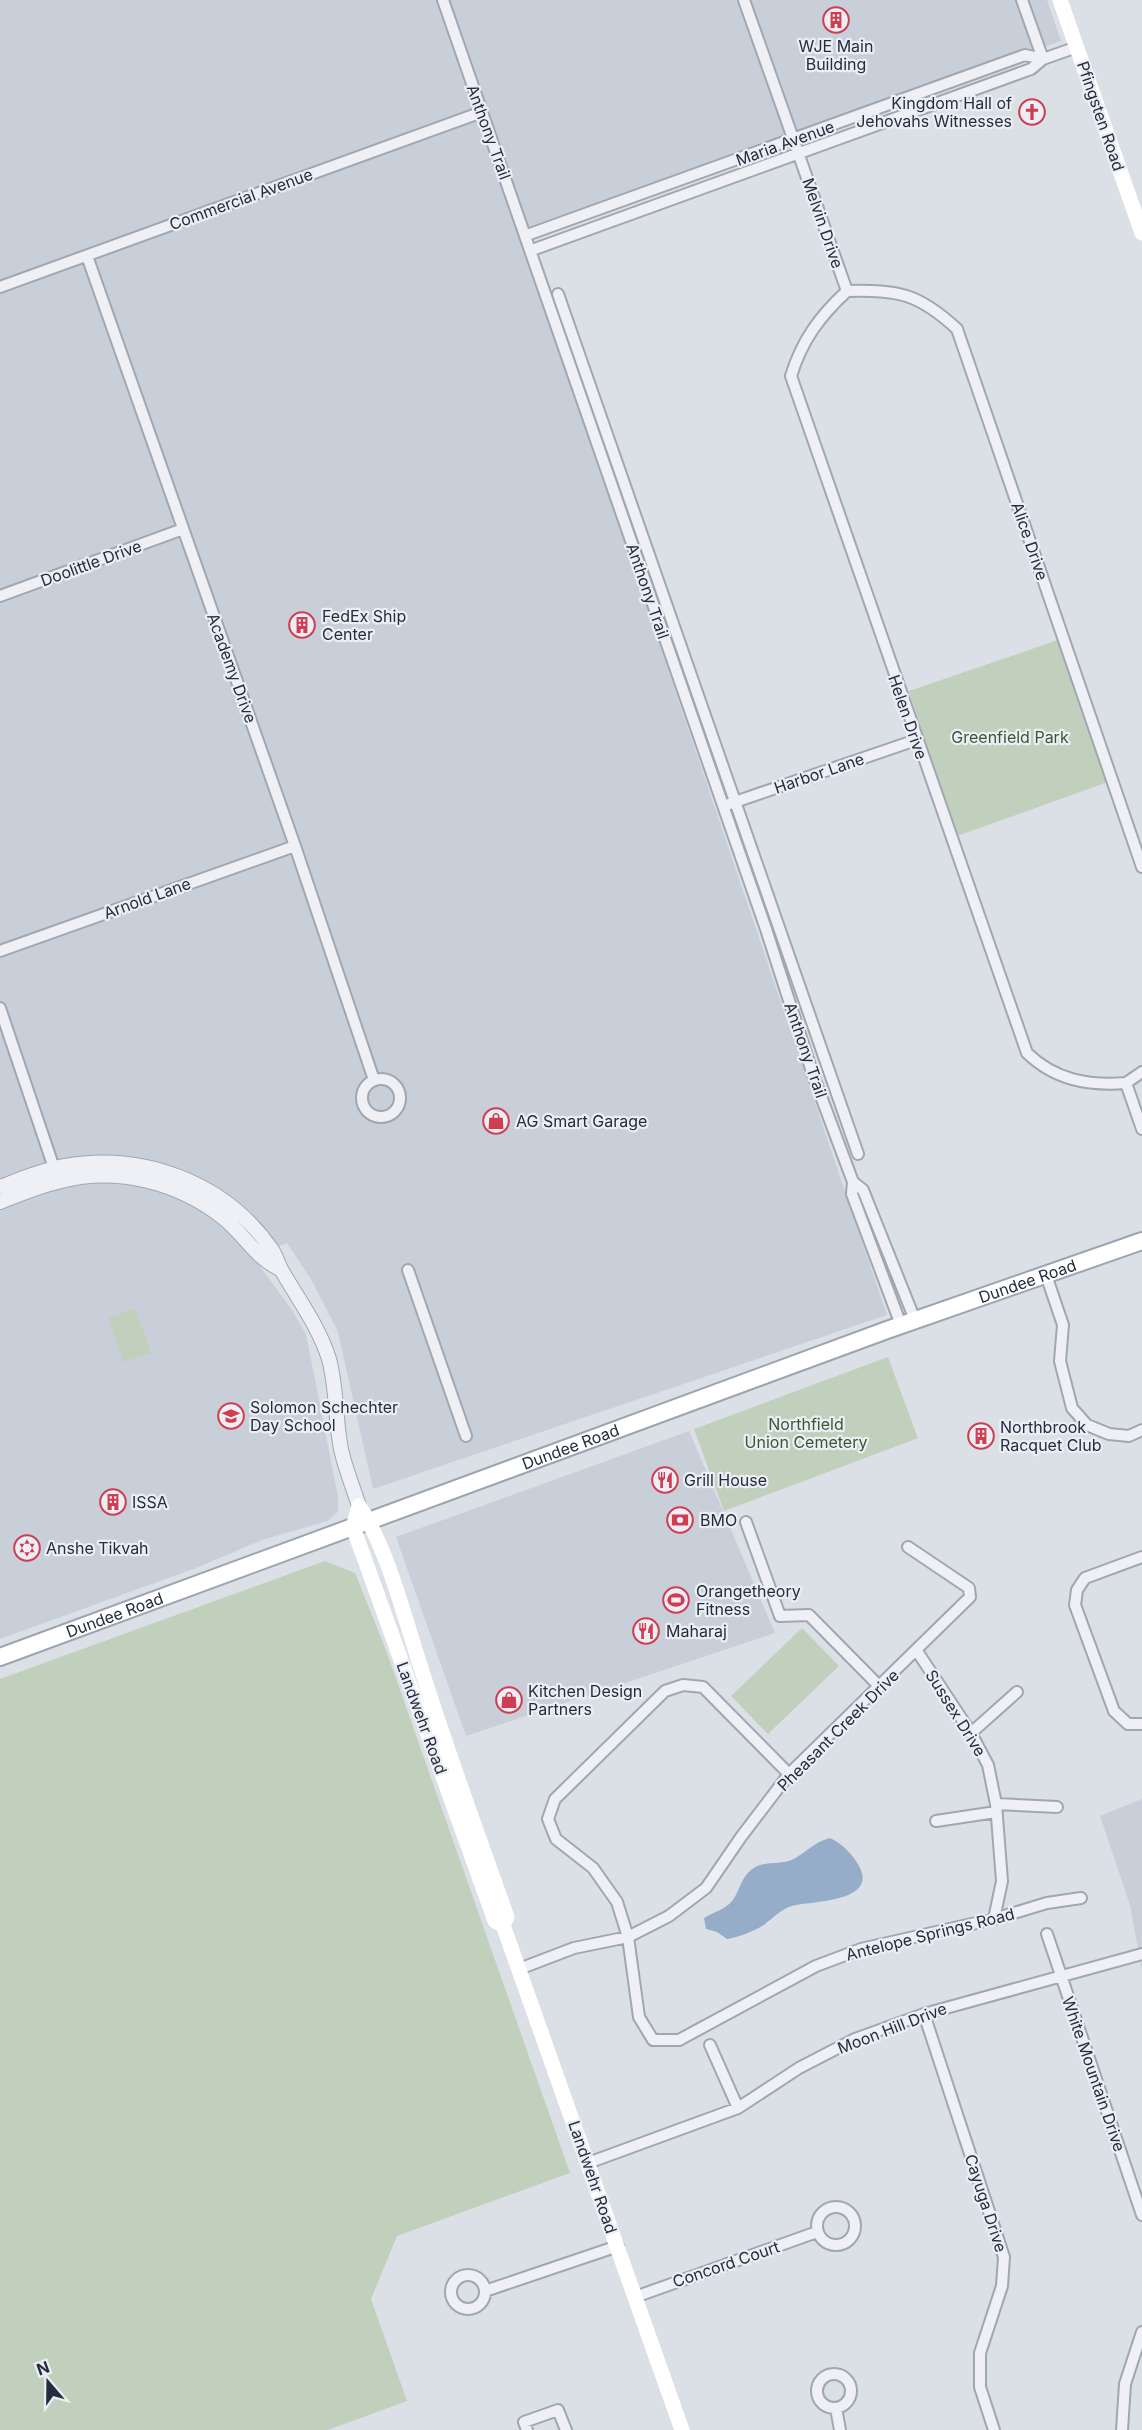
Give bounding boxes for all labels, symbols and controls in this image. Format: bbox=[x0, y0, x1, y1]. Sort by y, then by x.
building icon: WJE Main Building bbox=[821, 5, 851, 35]
place label: WJE Main Building bbox=[799, 36, 873, 74]
street label: Pfingsten Road bbox=[1073, 59, 1129, 173]
street label: Anthony Trail bbox=[463, 82, 515, 182]
place label: Kingdom Hall of Jehovahs Witnesses bbox=[856, 93, 1012, 131]
church icon: Kingdom Hall of Jehovahs Witnesses bbox=[1017, 97, 1047, 127]
street label: Maria Avenue bbox=[733, 116, 837, 170]
street label: Commercial Avenue bbox=[167, 164, 315, 234]
street label: Melvin Drive bbox=[798, 175, 848, 271]
street label: Alice Drive bbox=[1007, 499, 1053, 583]
street label: Doolittle Drive bbox=[38, 535, 144, 591]
street label: Anthony Trail bbox=[622, 541, 674, 641]
place label: FedEx Ship Center bbox=[322, 606, 406, 644]
street label: Academy Drive bbox=[203, 610, 261, 726]
building icon: FedEx Ship Center bbox=[287, 610, 317, 640]
street label: Helen Drive bbox=[884, 672, 932, 762]
park label: Greenfield Park bbox=[951, 727, 1069, 747]
street label: Harbor Lane bbox=[771, 748, 867, 798]
street label: Arnold Lane bbox=[101, 873, 193, 923]
street label: Anthony Trail bbox=[780, 1000, 832, 1100]
shop icon: AG Smart Garage bbox=[481, 1106, 511, 1136]
place label: AG Smart Garage bbox=[516, 1111, 647, 1131]
street label: Dundee Road bbox=[976, 1255, 1079, 1307]
place label: Solomon Schechter Day School bbox=[250, 1397, 398, 1435]
school or university icon: Solomon Schechter Day School bbox=[216, 1401, 246, 1431]
park label: Northfield Union Cemetery bbox=[745, 1414, 867, 1452]
place label: Northbrook Racquet Club bbox=[1000, 1417, 1101, 1455]
street label: Dundee Road bbox=[519, 1420, 622, 1474]
building icon: Northbrook Racquet Club bbox=[966, 1421, 996, 1451]
restaurant icon: Grill House bbox=[650, 1465, 680, 1495]
place label: Grill House bbox=[684, 1470, 767, 1490]
building icon: ISSA bbox=[98, 1487, 128, 1517]
place label: ISSA bbox=[132, 1492, 168, 1512]
bank icon: BMO bbox=[665, 1505, 695, 1535]
place label: BMO bbox=[700, 1510, 737, 1530]
synagogue icon: Anshe Tikvah bbox=[12, 1533, 42, 1563]
place label: Anshe Tikvah bbox=[46, 1538, 149, 1558]
place label: Orangetheory Fitness bbox=[696, 1581, 801, 1619]
sports icon: Orangetheory Fitness bbox=[661, 1585, 691, 1615]
street label: Dundee Road bbox=[63, 1588, 166, 1642]
restaurant icon: Maharaj bbox=[631, 1616, 661, 1646]
place label: Maharaj bbox=[666, 1621, 727, 1641]
street label: Landwehr Road bbox=[392, 1659, 452, 1777]
street label: Pheasant Creek Drive bbox=[773, 1665, 903, 1795]
street label: Sussex Drive bbox=[921, 1666, 991, 1760]
place label: Kitchen Design Partners bbox=[528, 1681, 642, 1719]
shop icon: Kitchen Design Partners bbox=[494, 1685, 524, 1715]
street label: Antelope Springs Road bbox=[844, 1903, 1016, 1965]
street label: White Mountain Drive bbox=[1058, 1994, 1130, 2154]
street label: Moon Hill Drive bbox=[835, 1998, 949, 2058]
street label: Landwehr Road bbox=[564, 2118, 622, 2236]
street label: Cayuga Drive bbox=[961, 2151, 1011, 2255]
street label: Concord Court bbox=[670, 2236, 782, 2292]
north arrow bbox=[18, 2352, 78, 2412]
text: N bbox=[34, 2356, 52, 2379]

